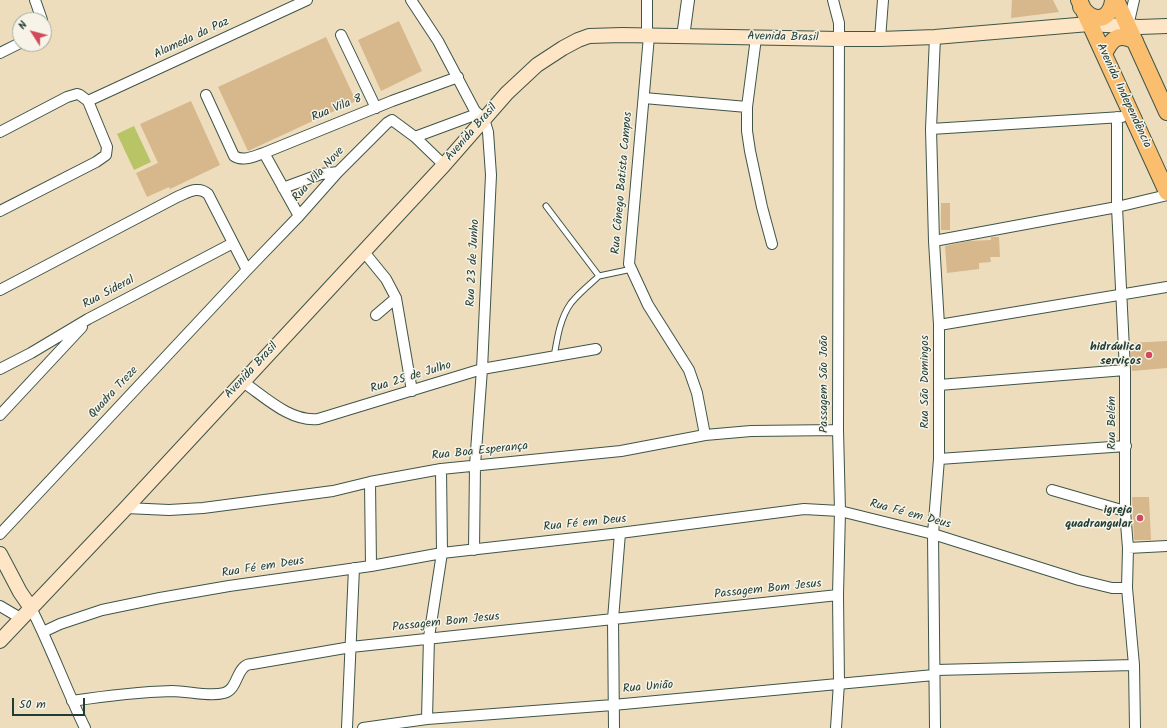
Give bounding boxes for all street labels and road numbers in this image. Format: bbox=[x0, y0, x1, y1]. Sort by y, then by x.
street label: Alameda da Paz bbox=[152, 15, 232, 63]
street label: Avenida Brasil bbox=[747, 30, 819, 46]
street label: Avenida Independência bbox=[1092, 41, 1154, 151]
street label: Rua Vila 8 bbox=[310, 92, 364, 126]
street label: Avenida Brasil bbox=[443, 101, 501, 165]
street label: Rua Cônego Batista Campos bbox=[610, 111, 636, 255]
street label: Rua Vila Nove bbox=[290, 145, 348, 205]
street label: Rua 23 de Junho bbox=[465, 219, 483, 307]
street label: Rua Sideral bbox=[81, 273, 137, 313]
street label: Passagem São João bbox=[818, 335, 832, 433]
street label: Rua São Domingos bbox=[919, 335, 933, 429]
street label: Avenida Brasil bbox=[222, 340, 282, 402]
street label: Rua 25 de Julho bbox=[369, 359, 453, 397]
street label: Quadra Treze bbox=[86, 364, 142, 422]
street label: Rua Belém bbox=[1106, 396, 1120, 450]
street label: Rua Boa Esperança bbox=[431, 440, 529, 464]
street label: Rua Fé em Deus bbox=[868, 497, 952, 533]
street label: Rua Fé em Deus bbox=[543, 512, 627, 536]
street label: Rua Fé em Deus bbox=[221, 554, 305, 582]
street label: Passagem Bom Jesus bbox=[714, 577, 822, 603]
street label: Passagem Bom Jesus bbox=[392, 610, 500, 636]
street label: Rua União bbox=[622, 679, 674, 697]

